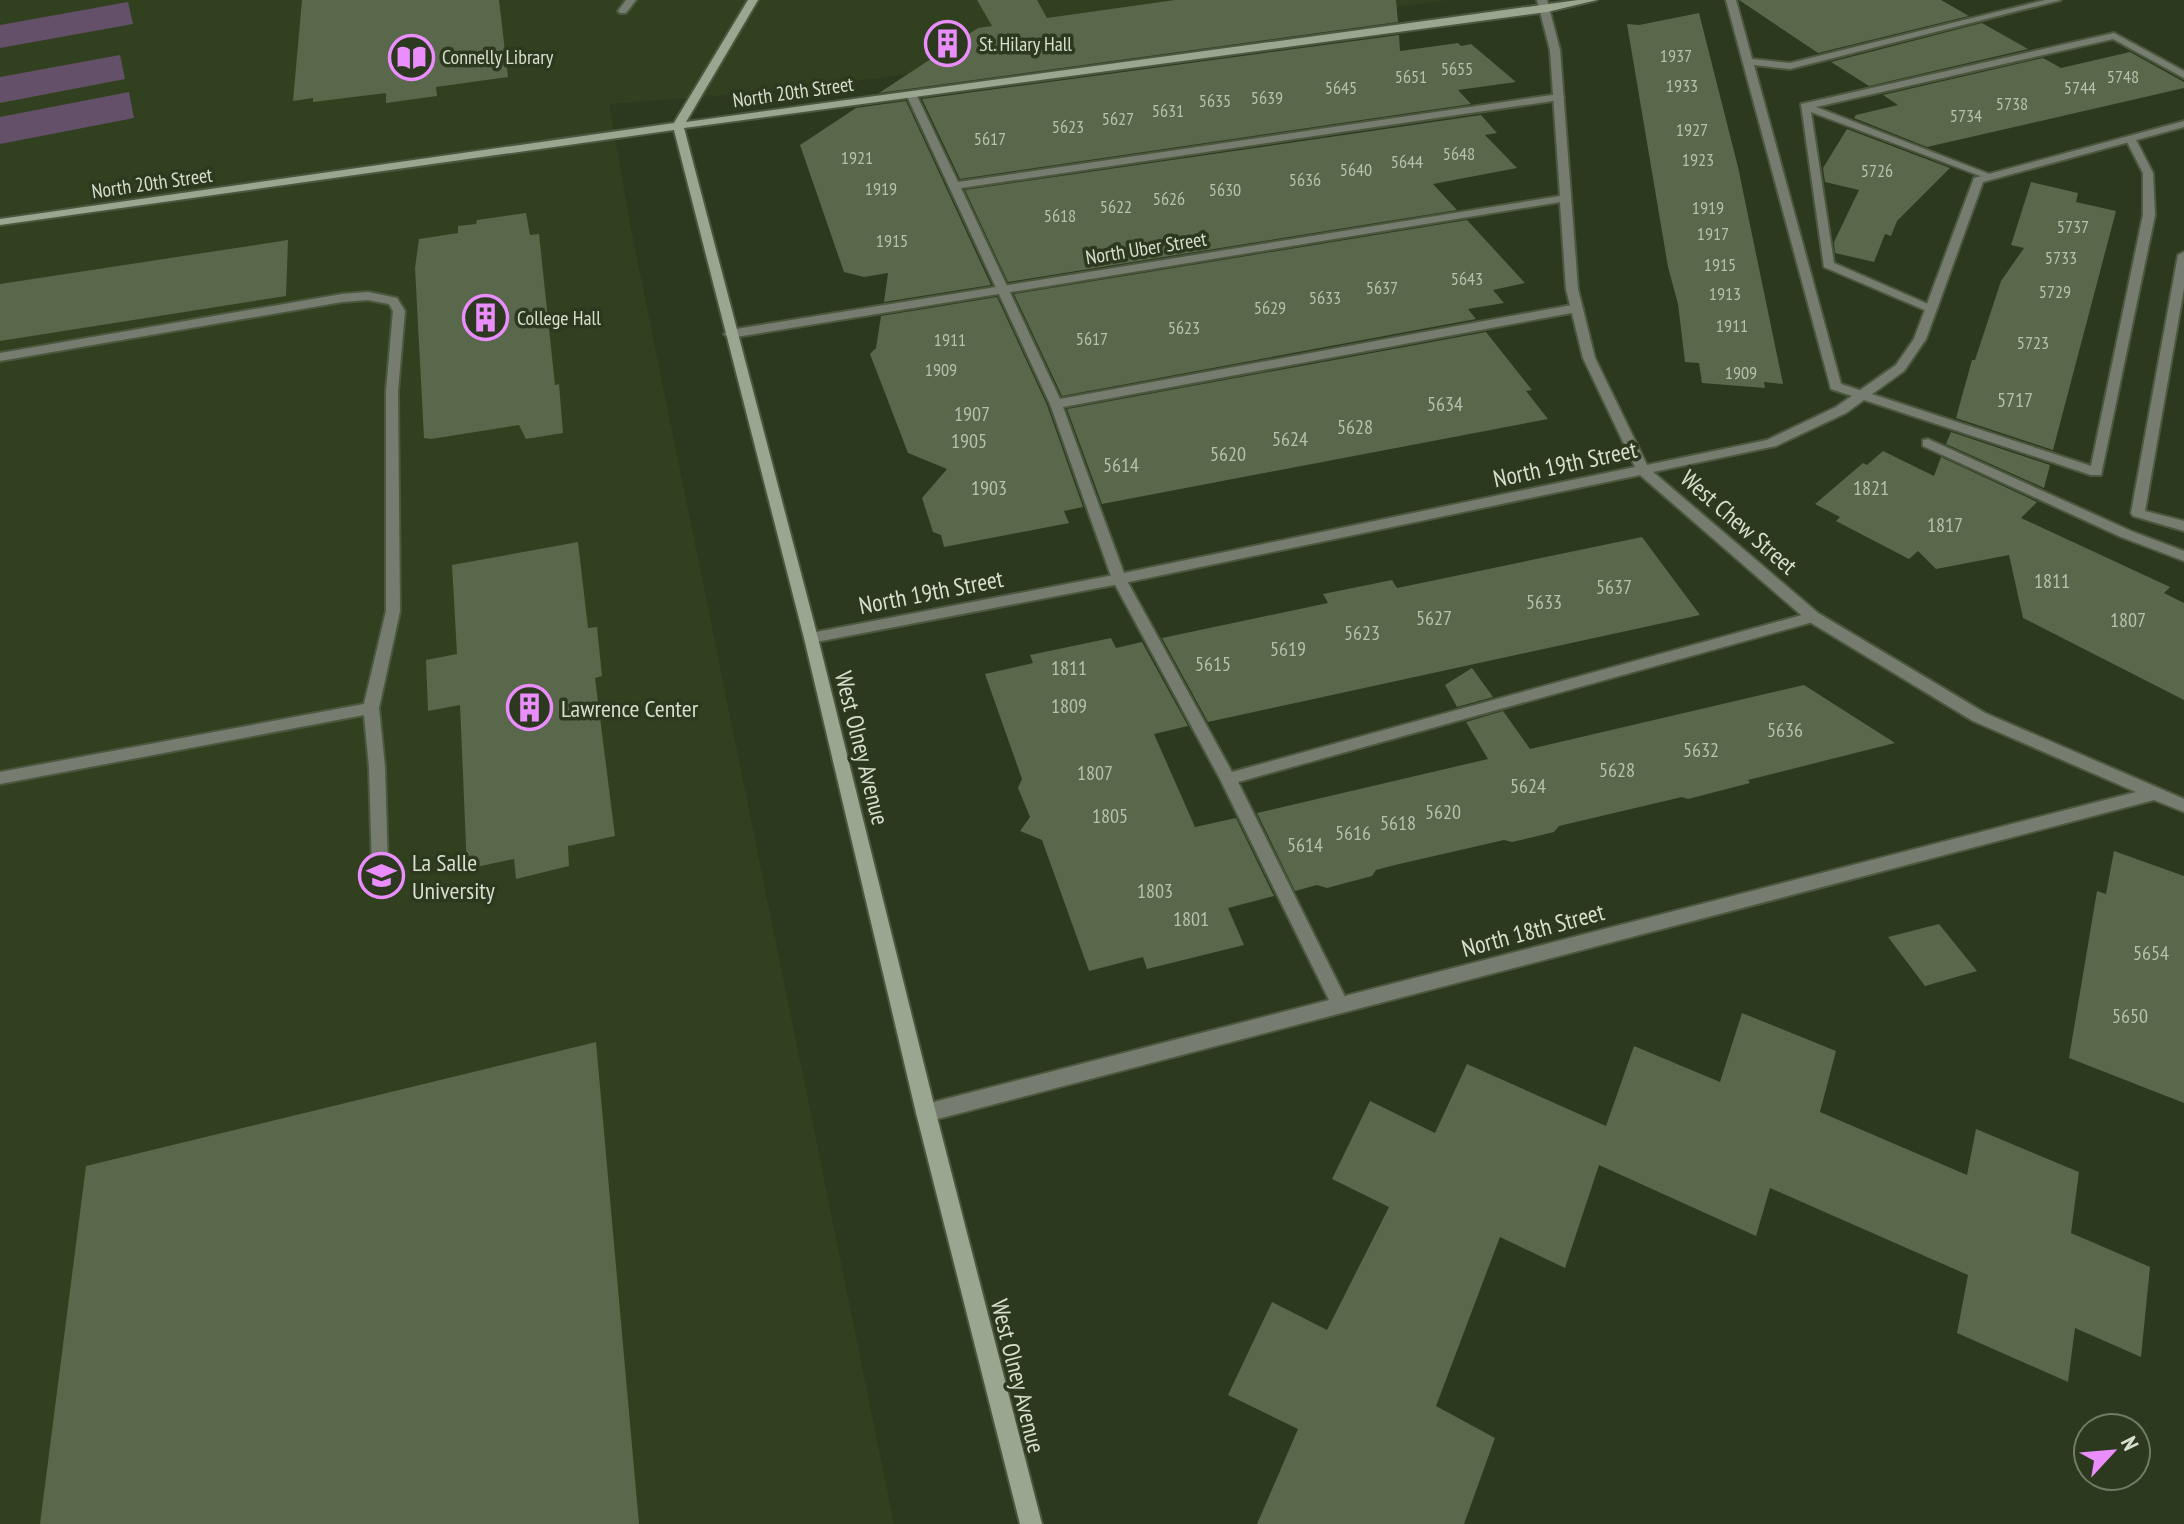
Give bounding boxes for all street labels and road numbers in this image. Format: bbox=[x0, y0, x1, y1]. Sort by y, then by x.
street label: North 20th Street bbox=[731, 71, 856, 113]
street label: North 20th Street bbox=[90, 162, 215, 204]
street label: North Uber Street bbox=[1084, 226, 1209, 270]
street label: North 19th Street bbox=[1490, 434, 1640, 494]
street label: West Chew Street bbox=[1674, 463, 1804, 581]
street label: North 19th Street bbox=[856, 563, 1006, 621]
street label: West Olney Avenue bbox=[828, 668, 896, 828]
street label: North 18th Street bbox=[1458, 896, 1608, 964]
street label: West Olney Avenue bbox=[984, 1296, 1052, 1456]

